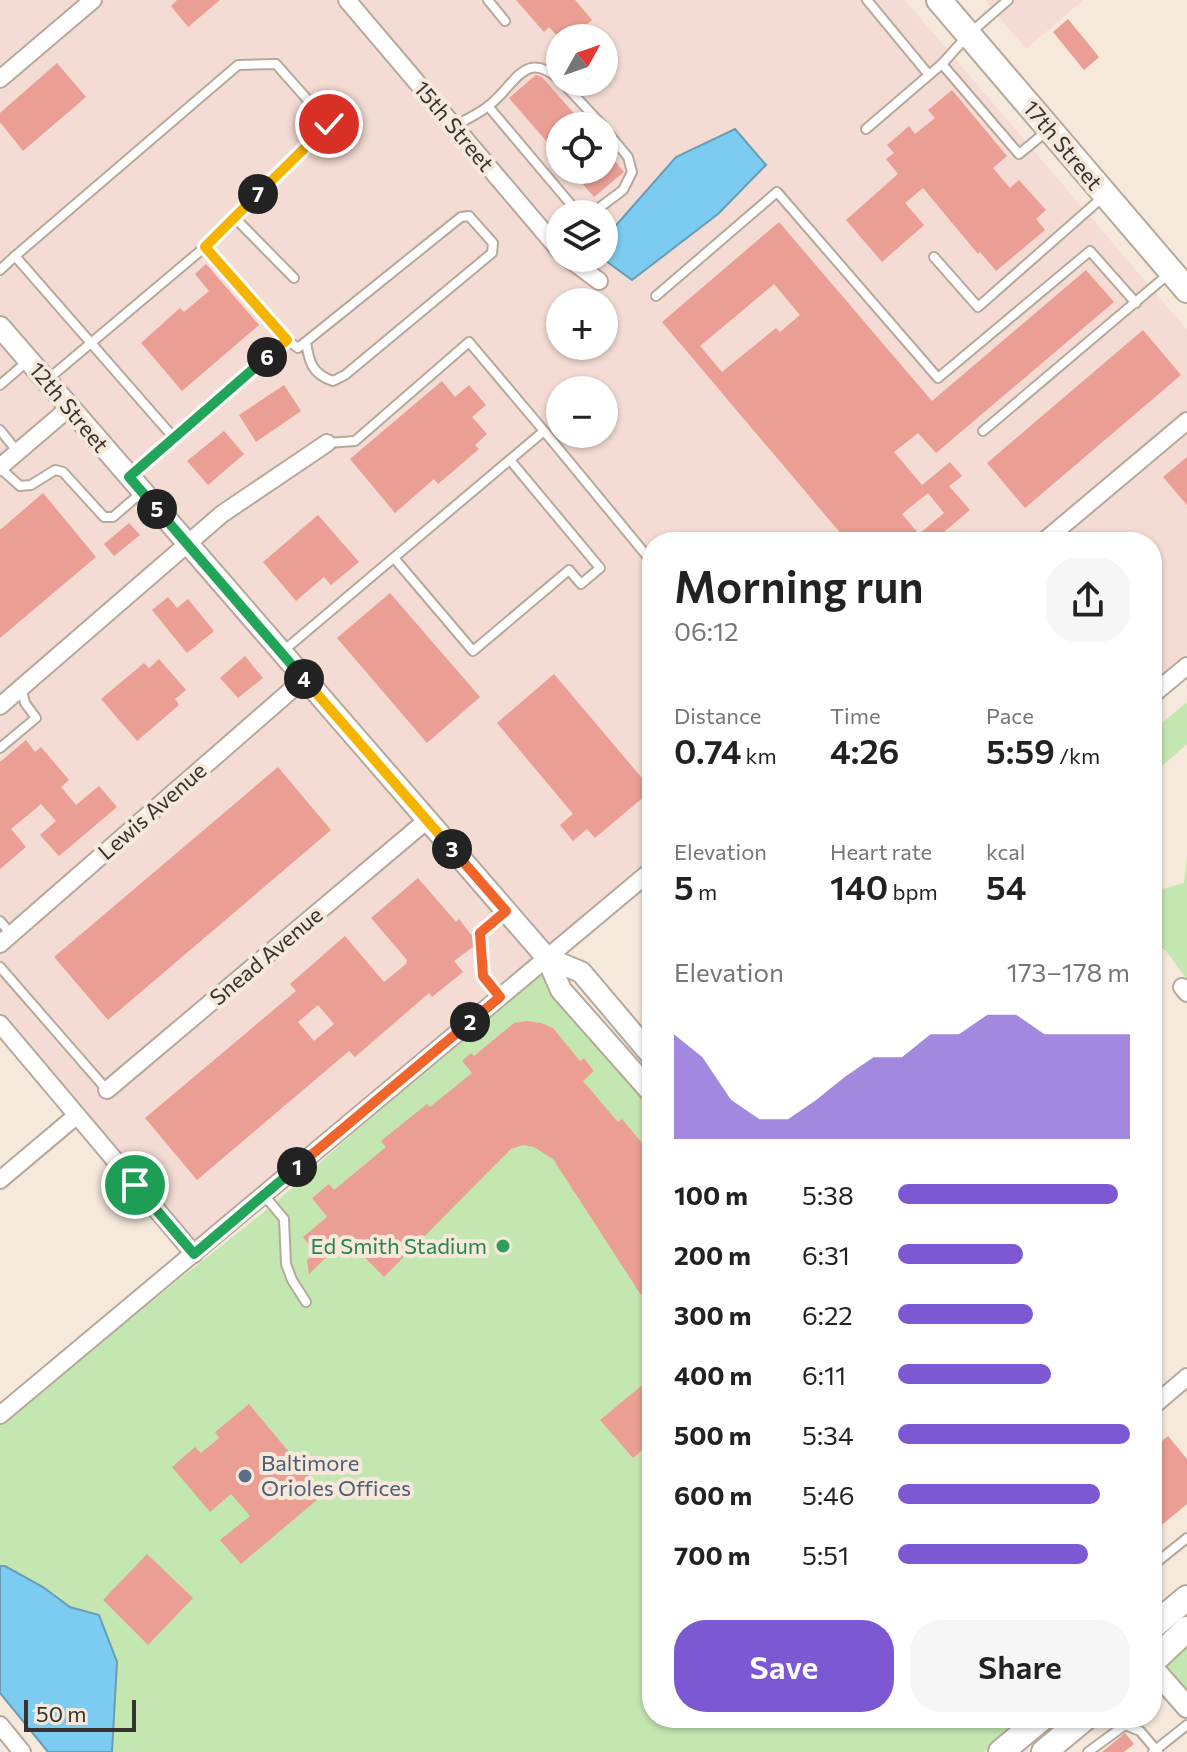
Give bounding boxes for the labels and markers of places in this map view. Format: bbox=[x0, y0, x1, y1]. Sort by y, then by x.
pin bbox=[295, 90, 363, 158]
pin: 7 bbox=[238, 174, 278, 214]
pin: 6 bbox=[247, 337, 287, 377]
pin: 5 bbox=[137, 489, 177, 529]
pin: 4 bbox=[284, 659, 324, 699]
pin: 3 bbox=[432, 829, 472, 869]
pin: 2 bbox=[450, 1002, 490, 1042]
pin: 1 bbox=[277, 1147, 317, 1187]
pin bbox=[101, 1151, 169, 1219]
place label: Ed Smith Stadium bbox=[310, 1232, 487, 1259]
marker: Ed Smith Stadium bbox=[494, 1237, 512, 1255]
place label: Baltimore Orioles Offices bbox=[261, 1449, 411, 1501]
marker: Baltimore Orioles Offices bbox=[236, 1467, 254, 1485]

